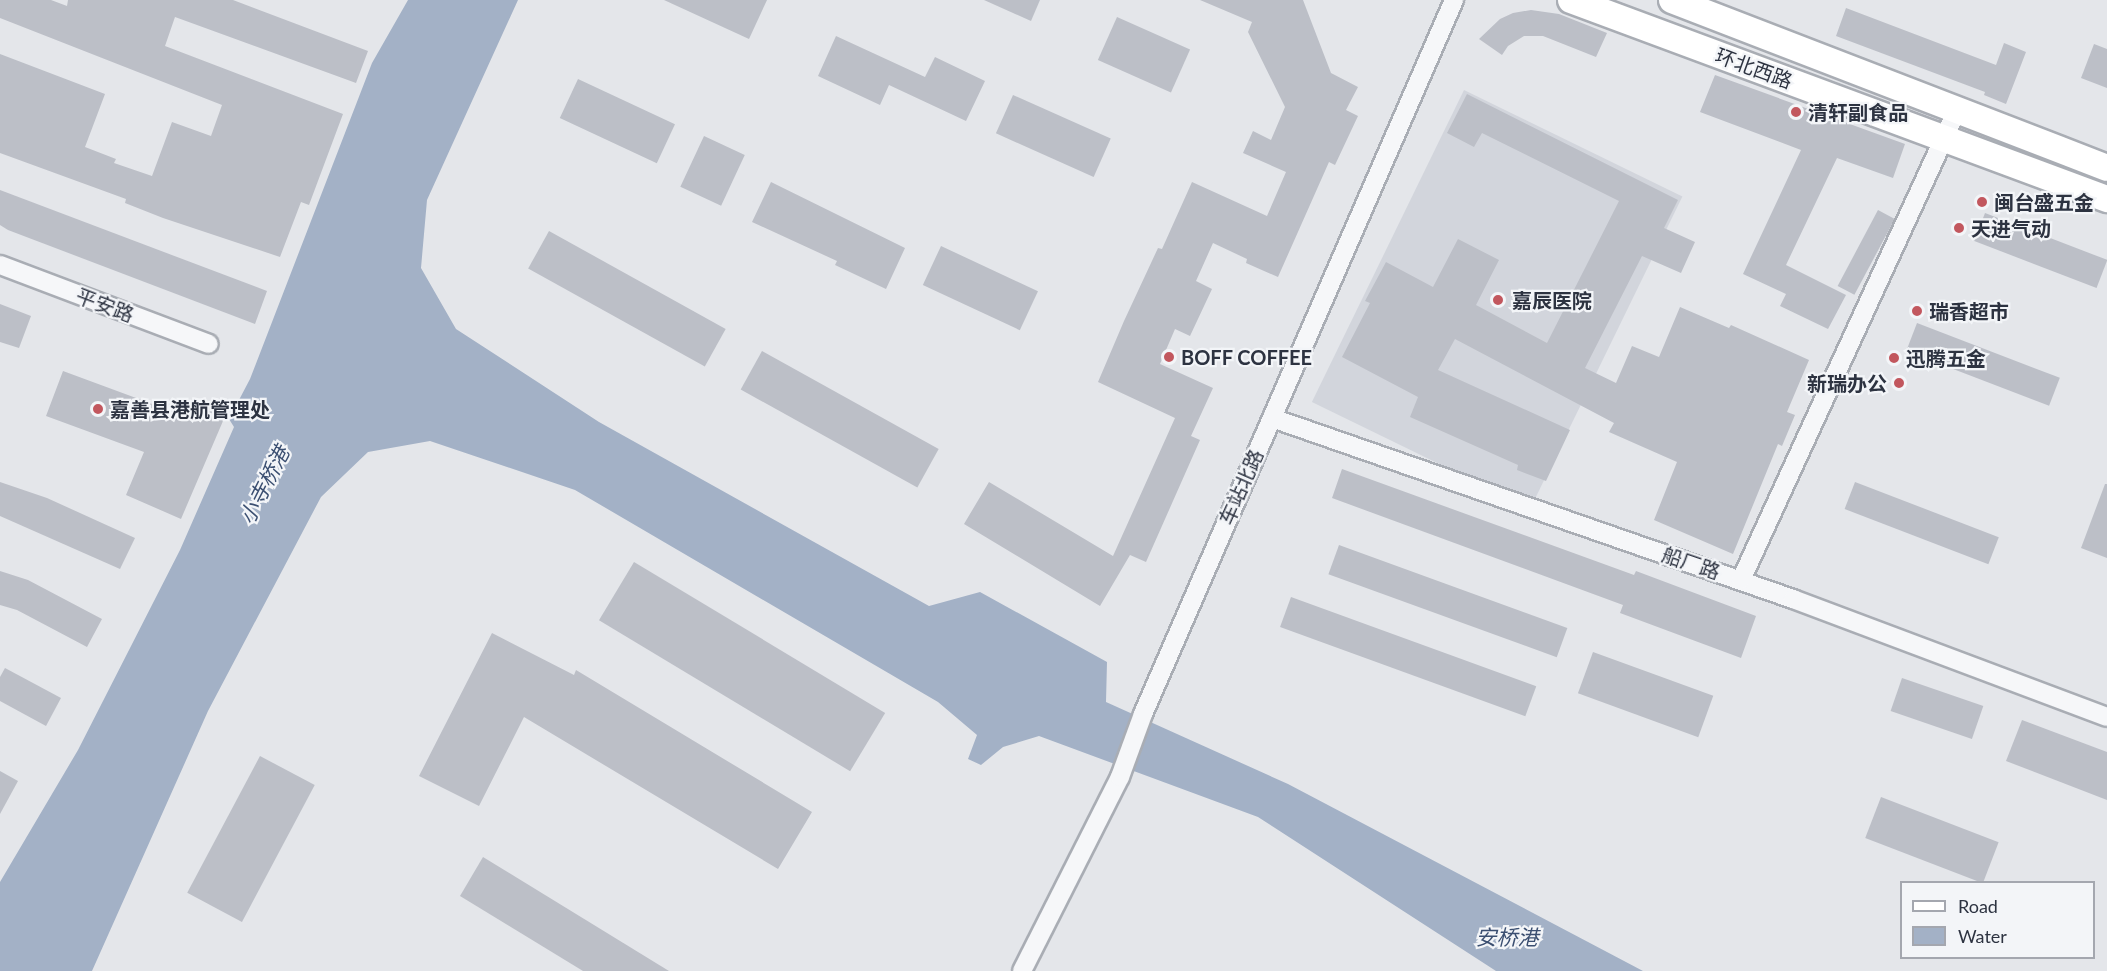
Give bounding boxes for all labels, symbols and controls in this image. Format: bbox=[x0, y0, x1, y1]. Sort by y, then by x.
street label: 环北西路 bbox=[1712, 43, 1796, 93]
place label: 清轩副食品 bbox=[1808, 100, 1908, 124]
marker: 清轩副食品 bbox=[1789, 105, 1803, 119]
place label: 闽台盛五金 bbox=[1994, 190, 2094, 214]
marker: 闽台盛五金 bbox=[1975, 195, 1989, 209]
place label: 天进气动 bbox=[1971, 216, 2051, 240]
marker: 天进气动 bbox=[1952, 221, 1966, 235]
street label: 平安路 bbox=[73, 283, 137, 327]
place label: 嘉辰医院 bbox=[1512, 288, 1592, 312]
marker: 嘉辰医院 bbox=[1489, 291, 1507, 309]
place label: 瑞香超市 bbox=[1929, 299, 2009, 323]
marker: 瑞香超市 bbox=[1910, 304, 1924, 318]
place label: BOFF COFFEE bbox=[1181, 345, 1313, 369]
place label: 迅腾五金 bbox=[1906, 346, 1986, 370]
marker: BOFF COFFEE bbox=[1162, 350, 1176, 364]
marker: 迅腾五金 bbox=[1887, 351, 1901, 365]
place label: 新瑞办公 bbox=[1807, 371, 1887, 395]
marker: 新瑞办公 bbox=[1892, 376, 1906, 390]
place label: 嘉善县港航管理处 bbox=[110, 397, 270, 421]
marker: 嘉善县港航管理处 bbox=[91, 402, 105, 416]
water label: 小寺桥港 bbox=[234, 442, 294, 528]
street label: 车站北路 bbox=[1214, 446, 1268, 528]
street label: 船厂路 bbox=[1659, 542, 1723, 584]
legend bbox=[1900, 881, 2095, 959]
text: Road bbox=[1958, 895, 1998, 917]
water label: 安桥港 bbox=[1476, 924, 1538, 950]
text: Water bbox=[1958, 925, 2007, 947]

